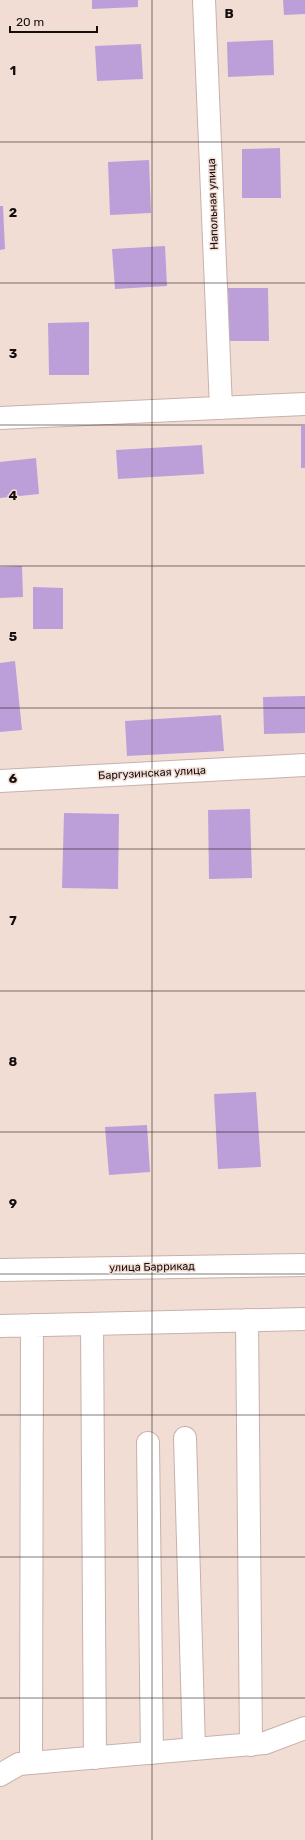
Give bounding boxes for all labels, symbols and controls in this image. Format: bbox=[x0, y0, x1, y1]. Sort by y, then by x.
text: B bbox=[224, 6, 234, 21]
scale bar bbox=[10, 8, 97, 34]
text: 20 m bbox=[16, 15, 44, 29]
text: 1 bbox=[10, 63, 16, 78]
street label: Напольная улица bbox=[205, 158, 221, 250]
text: 2 bbox=[9, 205, 17, 220]
text: 3 bbox=[9, 346, 18, 361]
text: 4 bbox=[9, 488, 18, 503]
text: 5 bbox=[9, 629, 17, 644]
street label: Баргузинская улица bbox=[98, 764, 206, 782]
text: 6 bbox=[9, 771, 18, 786]
text: 7 bbox=[9, 913, 17, 928]
text: 8 bbox=[9, 1054, 18, 1069]
text: 9 bbox=[9, 1196, 17, 1211]
street label: улица Баррикад bbox=[109, 1260, 195, 1274]

